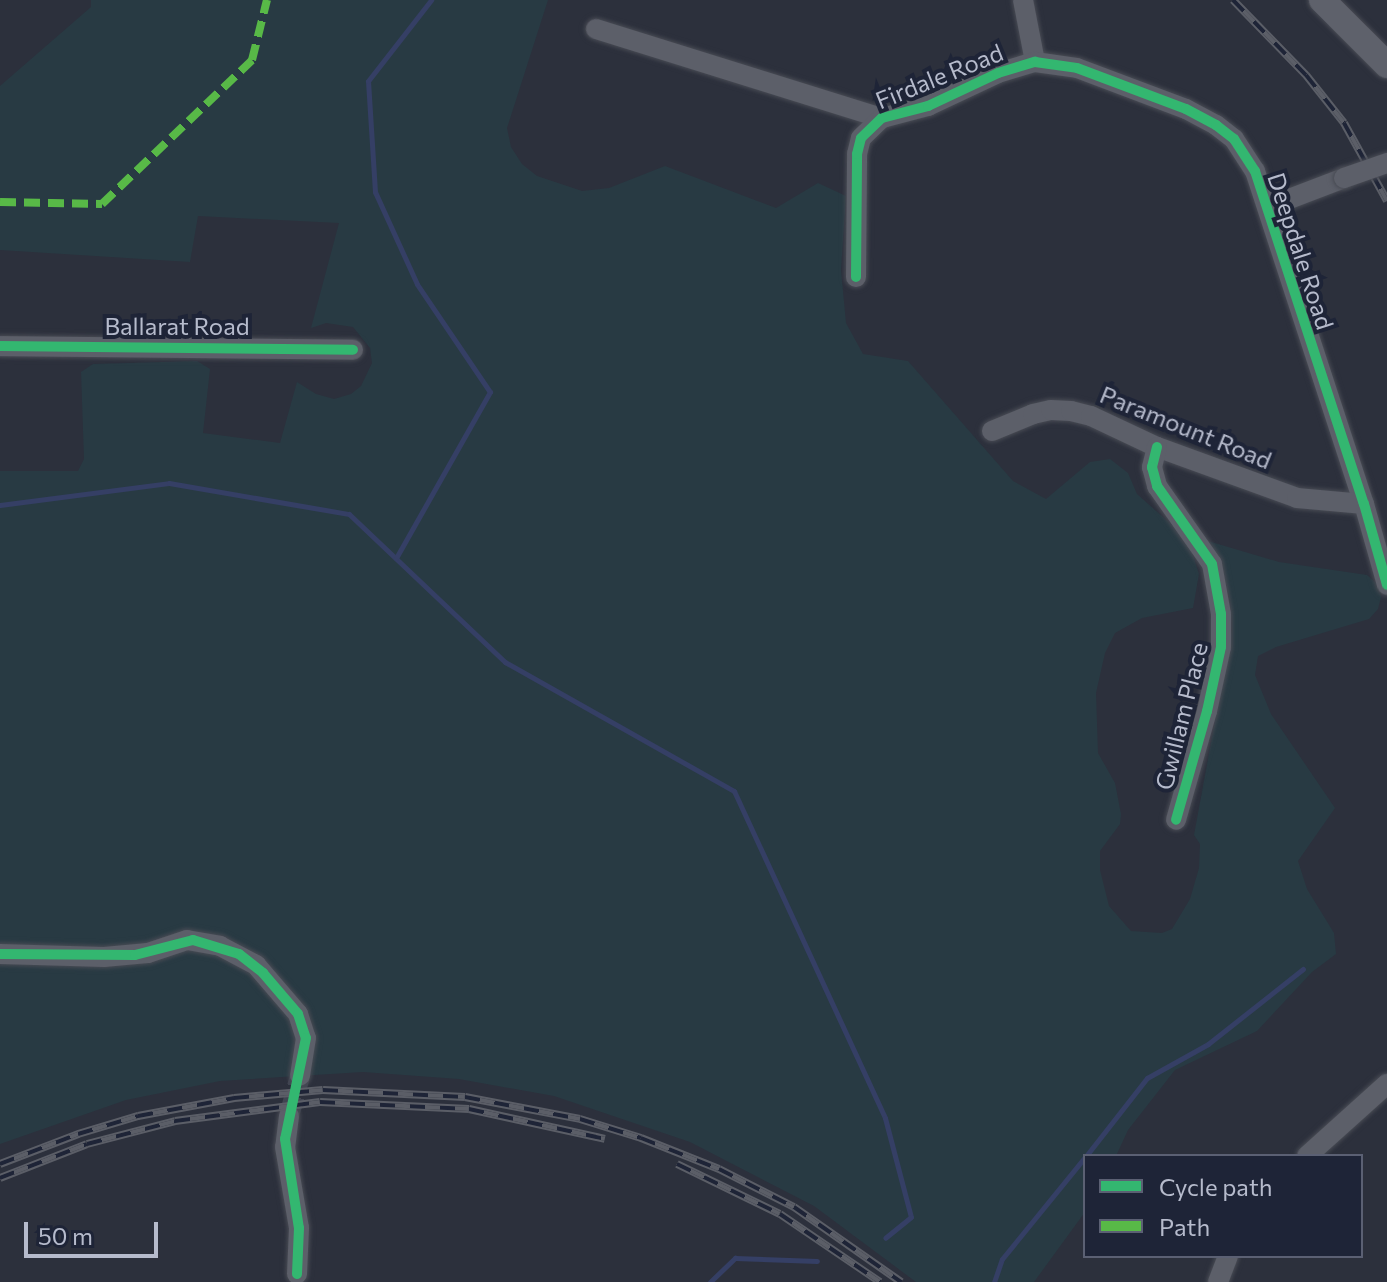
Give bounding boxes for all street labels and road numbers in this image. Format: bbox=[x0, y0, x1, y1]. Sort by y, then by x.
street label: Firdale Road bbox=[871, 37, 1007, 115]
street label: Deepdale Road bbox=[1262, 169, 1340, 333]
street label: Ballarat Road bbox=[104, 312, 250, 340]
street label: Paramount Road bbox=[1096, 379, 1276, 475]
street label: Gwillam Place bbox=[1149, 639, 1213, 793]

